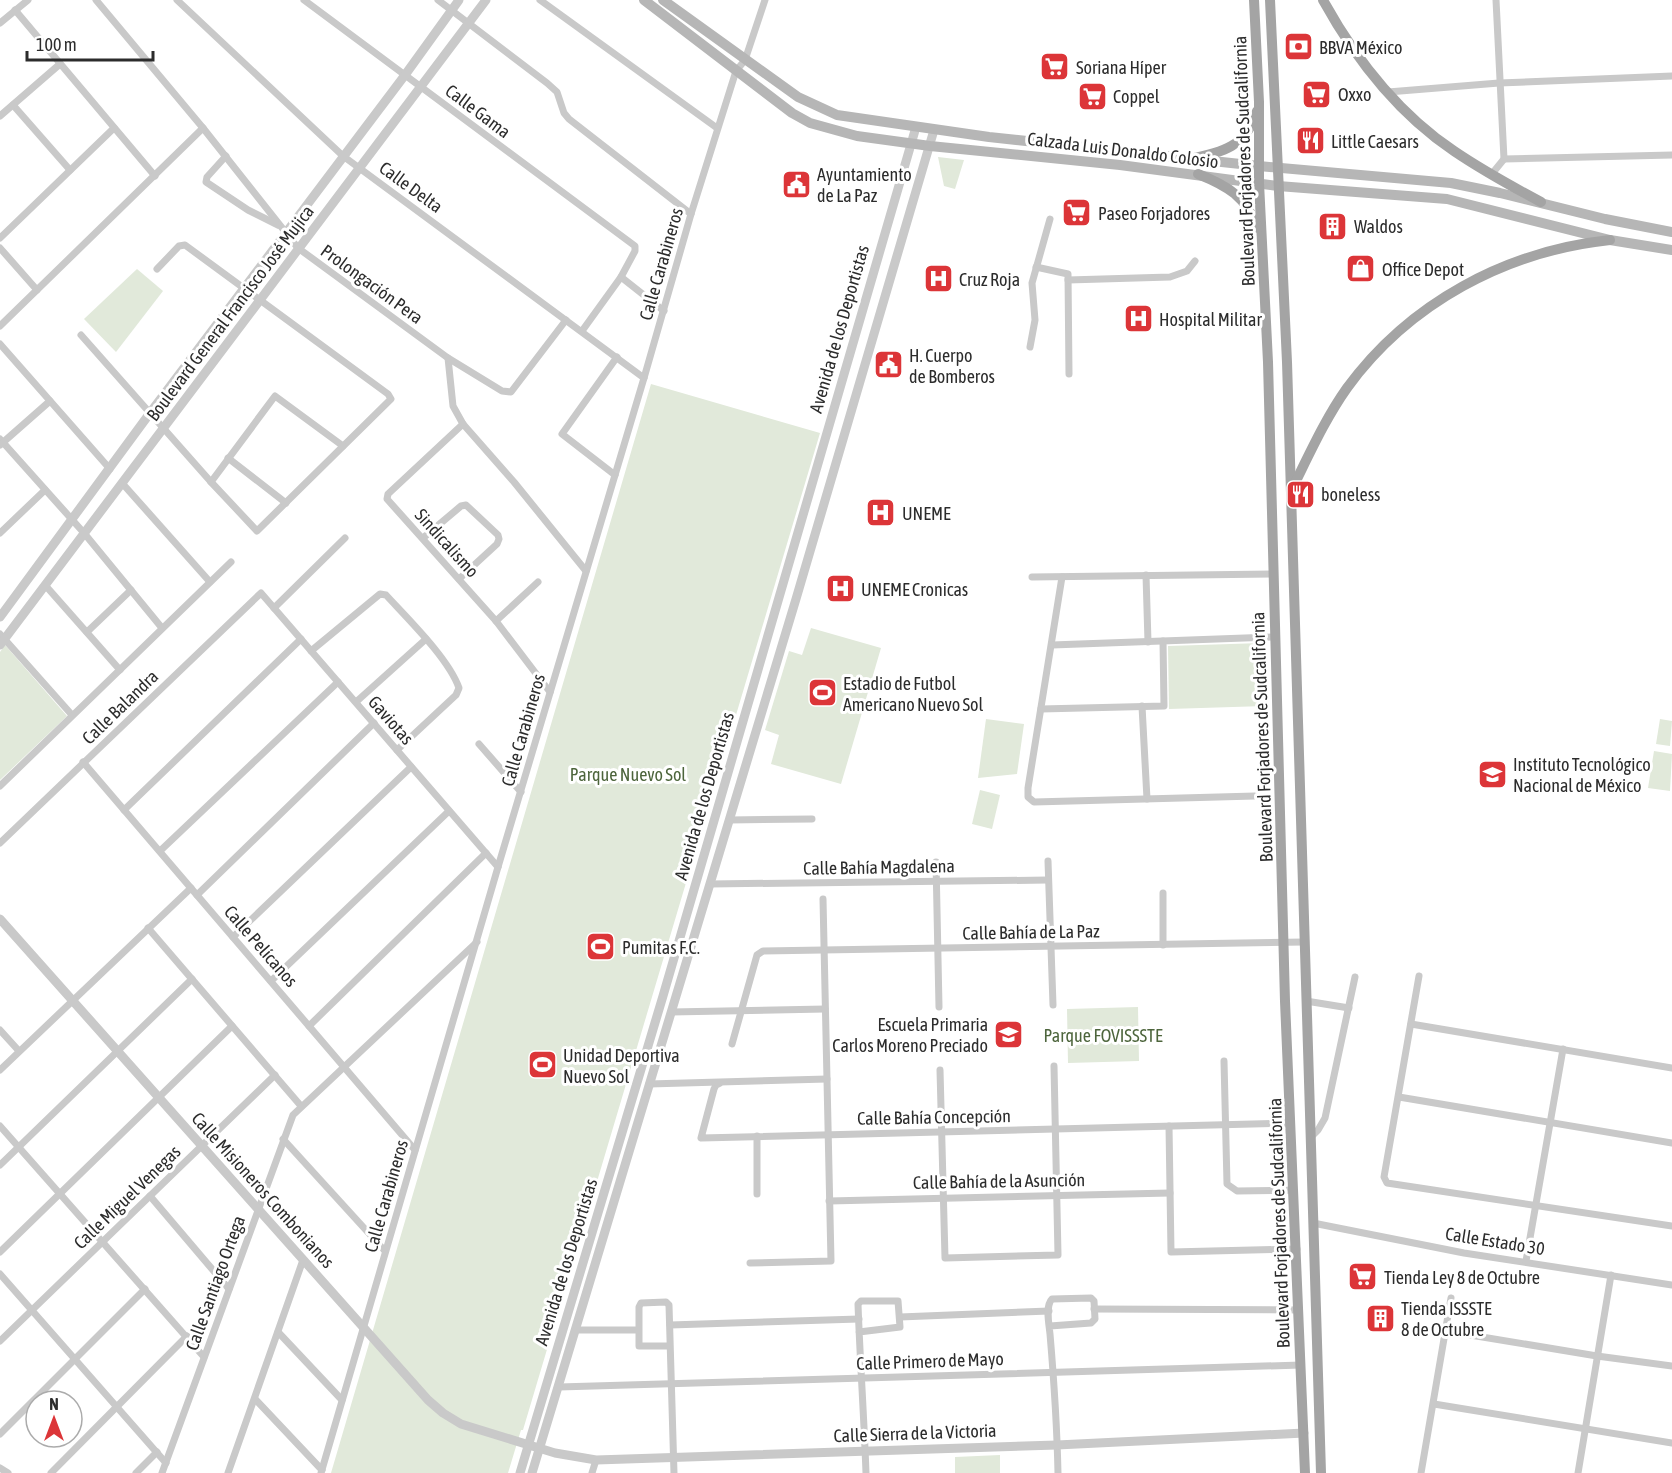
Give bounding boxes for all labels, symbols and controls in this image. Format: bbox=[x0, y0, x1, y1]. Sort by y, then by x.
scale bar bbox=[27, 24, 153, 62]
bank icon: BBVA México bbox=[1282, 31, 1314, 63]
text: 100 m bbox=[36, 34, 77, 55]
street label: Boulevard Forjadores de Sudcalifornia bbox=[1229, 35, 1259, 287]
place label: BBVA México bbox=[1319, 37, 1402, 58]
supermarket icon: Soriana Híper bbox=[1039, 51, 1071, 83]
place label: Soriana Híper bbox=[1076, 57, 1167, 78]
supermarket icon: Oxxo bbox=[1301, 78, 1333, 110]
street label: Calle Gama bbox=[441, 80, 515, 142]
supermarket icon: Coppel bbox=[1076, 80, 1108, 112]
place label: Oxxo bbox=[1338, 84, 1371, 105]
place label: Coppel bbox=[1113, 86, 1160, 107]
restaurant icon: Little Caesars bbox=[1294, 125, 1326, 157]
street label: Calzada Luis Donaldo Colosio bbox=[1026, 128, 1220, 172]
place label: Little Caesars bbox=[1331, 131, 1419, 152]
street label: Calle Delta bbox=[375, 157, 447, 217]
place label: Ayuntamiento de La Paz bbox=[817, 164, 912, 206]
public building icon: Ayuntamiento de La Paz bbox=[780, 168, 812, 200]
supermarket icon: Paseo Forjadores bbox=[1061, 197, 1093, 229]
street label: Boulevard General Francisco José Mujica bbox=[142, 201, 318, 425]
place label: Paseo Forjadores bbox=[1098, 203, 1210, 224]
street label: Calle Carabineros bbox=[635, 205, 687, 323]
building icon: Waldos bbox=[1317, 210, 1349, 242]
place label: Waldos bbox=[1354, 216, 1403, 237]
street label: Prolongación Pera bbox=[317, 240, 427, 328]
street label: Avenida de los Deportistas bbox=[805, 243, 873, 415]
shop icon: Office Depot bbox=[1345, 253, 1377, 285]
place label: Office Depot bbox=[1382, 259, 1464, 280]
hospital icon: Cruz Roja bbox=[922, 263, 954, 295]
place label: Cruz Roja bbox=[959, 269, 1020, 290]
hospital icon: Hospital Militar bbox=[1122, 303, 1154, 335]
place label: Hospital Militar bbox=[1159, 309, 1262, 330]
place label: H. Cuerpo de Bomberos bbox=[909, 345, 995, 387]
public building icon: H. Cuerpo de Bomberos bbox=[872, 349, 904, 381]
restaurant icon: boneless bbox=[1284, 478, 1316, 510]
place label: boneless bbox=[1321, 484, 1380, 505]
hospital icon: UNEME bbox=[865, 497, 897, 529]
place label: UNEME bbox=[902, 503, 951, 524]
street label: Sindicalismo bbox=[411, 504, 483, 582]
hospital icon: UNEME Cronicas bbox=[824, 573, 856, 605]
place label: UNEME Cronicas bbox=[861, 579, 968, 600]
street label: Boulevard Forjadores de Sudcalifornia bbox=[1247, 611, 1277, 863]
street label: Calle Balandra bbox=[78, 666, 162, 748]
street label: Calle Carabineros bbox=[497, 671, 549, 789]
place label: Estadio de Futbol Americano Nuevo Sol bbox=[843, 673, 984, 715]
sports icon: Estadio de Futbol Americano Nuevo Sol bbox=[806, 677, 838, 709]
street label: Gaviotas bbox=[364, 691, 418, 749]
street label: Avenida de los Deportistas bbox=[670, 710, 738, 882]
place label: Instituto Tecnológico Nacional de México bbox=[1513, 754, 1651, 796]
school or university icon: Instituto Tecnológico Nacional de México bbox=[1476, 758, 1508, 790]
park label: Parque Nuevo Sol bbox=[570, 764, 686, 785]
street label: Calle Bahía Magdalena bbox=[803, 855, 955, 879]
street label: Calle Pelícanos bbox=[220, 901, 302, 991]
street label: Calle Bahía de La Paz bbox=[962, 920, 1100, 944]
sports icon: Pumitas F.C. bbox=[585, 931, 617, 963]
place label: Pumitas F.C. bbox=[622, 937, 700, 958]
place label: Escuela Primaria Carlos Moreno Preciado bbox=[832, 1014, 988, 1056]
school or university icon: Escuela Primaria Carlos Moreno Preciado bbox=[993, 1018, 1025, 1050]
park label: Parque FOVISSSTE bbox=[1043, 1025, 1163, 1046]
place label: Unidad Deportiva Nuevo Sol bbox=[563, 1045, 680, 1087]
sports icon: Unidad Deportiva Nuevo Sol bbox=[526, 1049, 558, 1081]
street label: Boulevard Forjadores de Sudcalifornia bbox=[1264, 1097, 1294, 1349]
street label: Calle Bahía Concepción bbox=[857, 1105, 1011, 1129]
street label: Calle Misioneros Combonianos bbox=[187, 1108, 339, 1272]
street label: Calle Carabineros bbox=[360, 1137, 412, 1255]
street label: Calle Miguel Venegas bbox=[69, 1141, 185, 1253]
street label: Calle Bahía de la Asunción bbox=[913, 1169, 1085, 1193]
street label: Avenida de los Deportistas bbox=[531, 1176, 601, 1348]
street label: Calle Santiago Ortega bbox=[181, 1213, 249, 1353]
street label: Calle Estado 30 bbox=[1444, 1223, 1546, 1259]
supermarket icon: Tienda Ley 8 de Octubre bbox=[1347, 1261, 1379, 1293]
place label: Tienda Ley 8 de Octubre bbox=[1384, 1267, 1540, 1288]
place label: Tienda ISSSTE 8 de Octubre bbox=[1401, 1298, 1492, 1340]
building icon: Tienda ISSSTE 8 de Octubre bbox=[1364, 1302, 1396, 1334]
street label: Calle Primero de Mayo bbox=[856, 1348, 1004, 1374]
north arrow bbox=[24, 1389, 84, 1449]
text: N bbox=[49, 1395, 59, 1413]
street label: Calle Sierra de la Victoria bbox=[833, 1420, 997, 1446]

